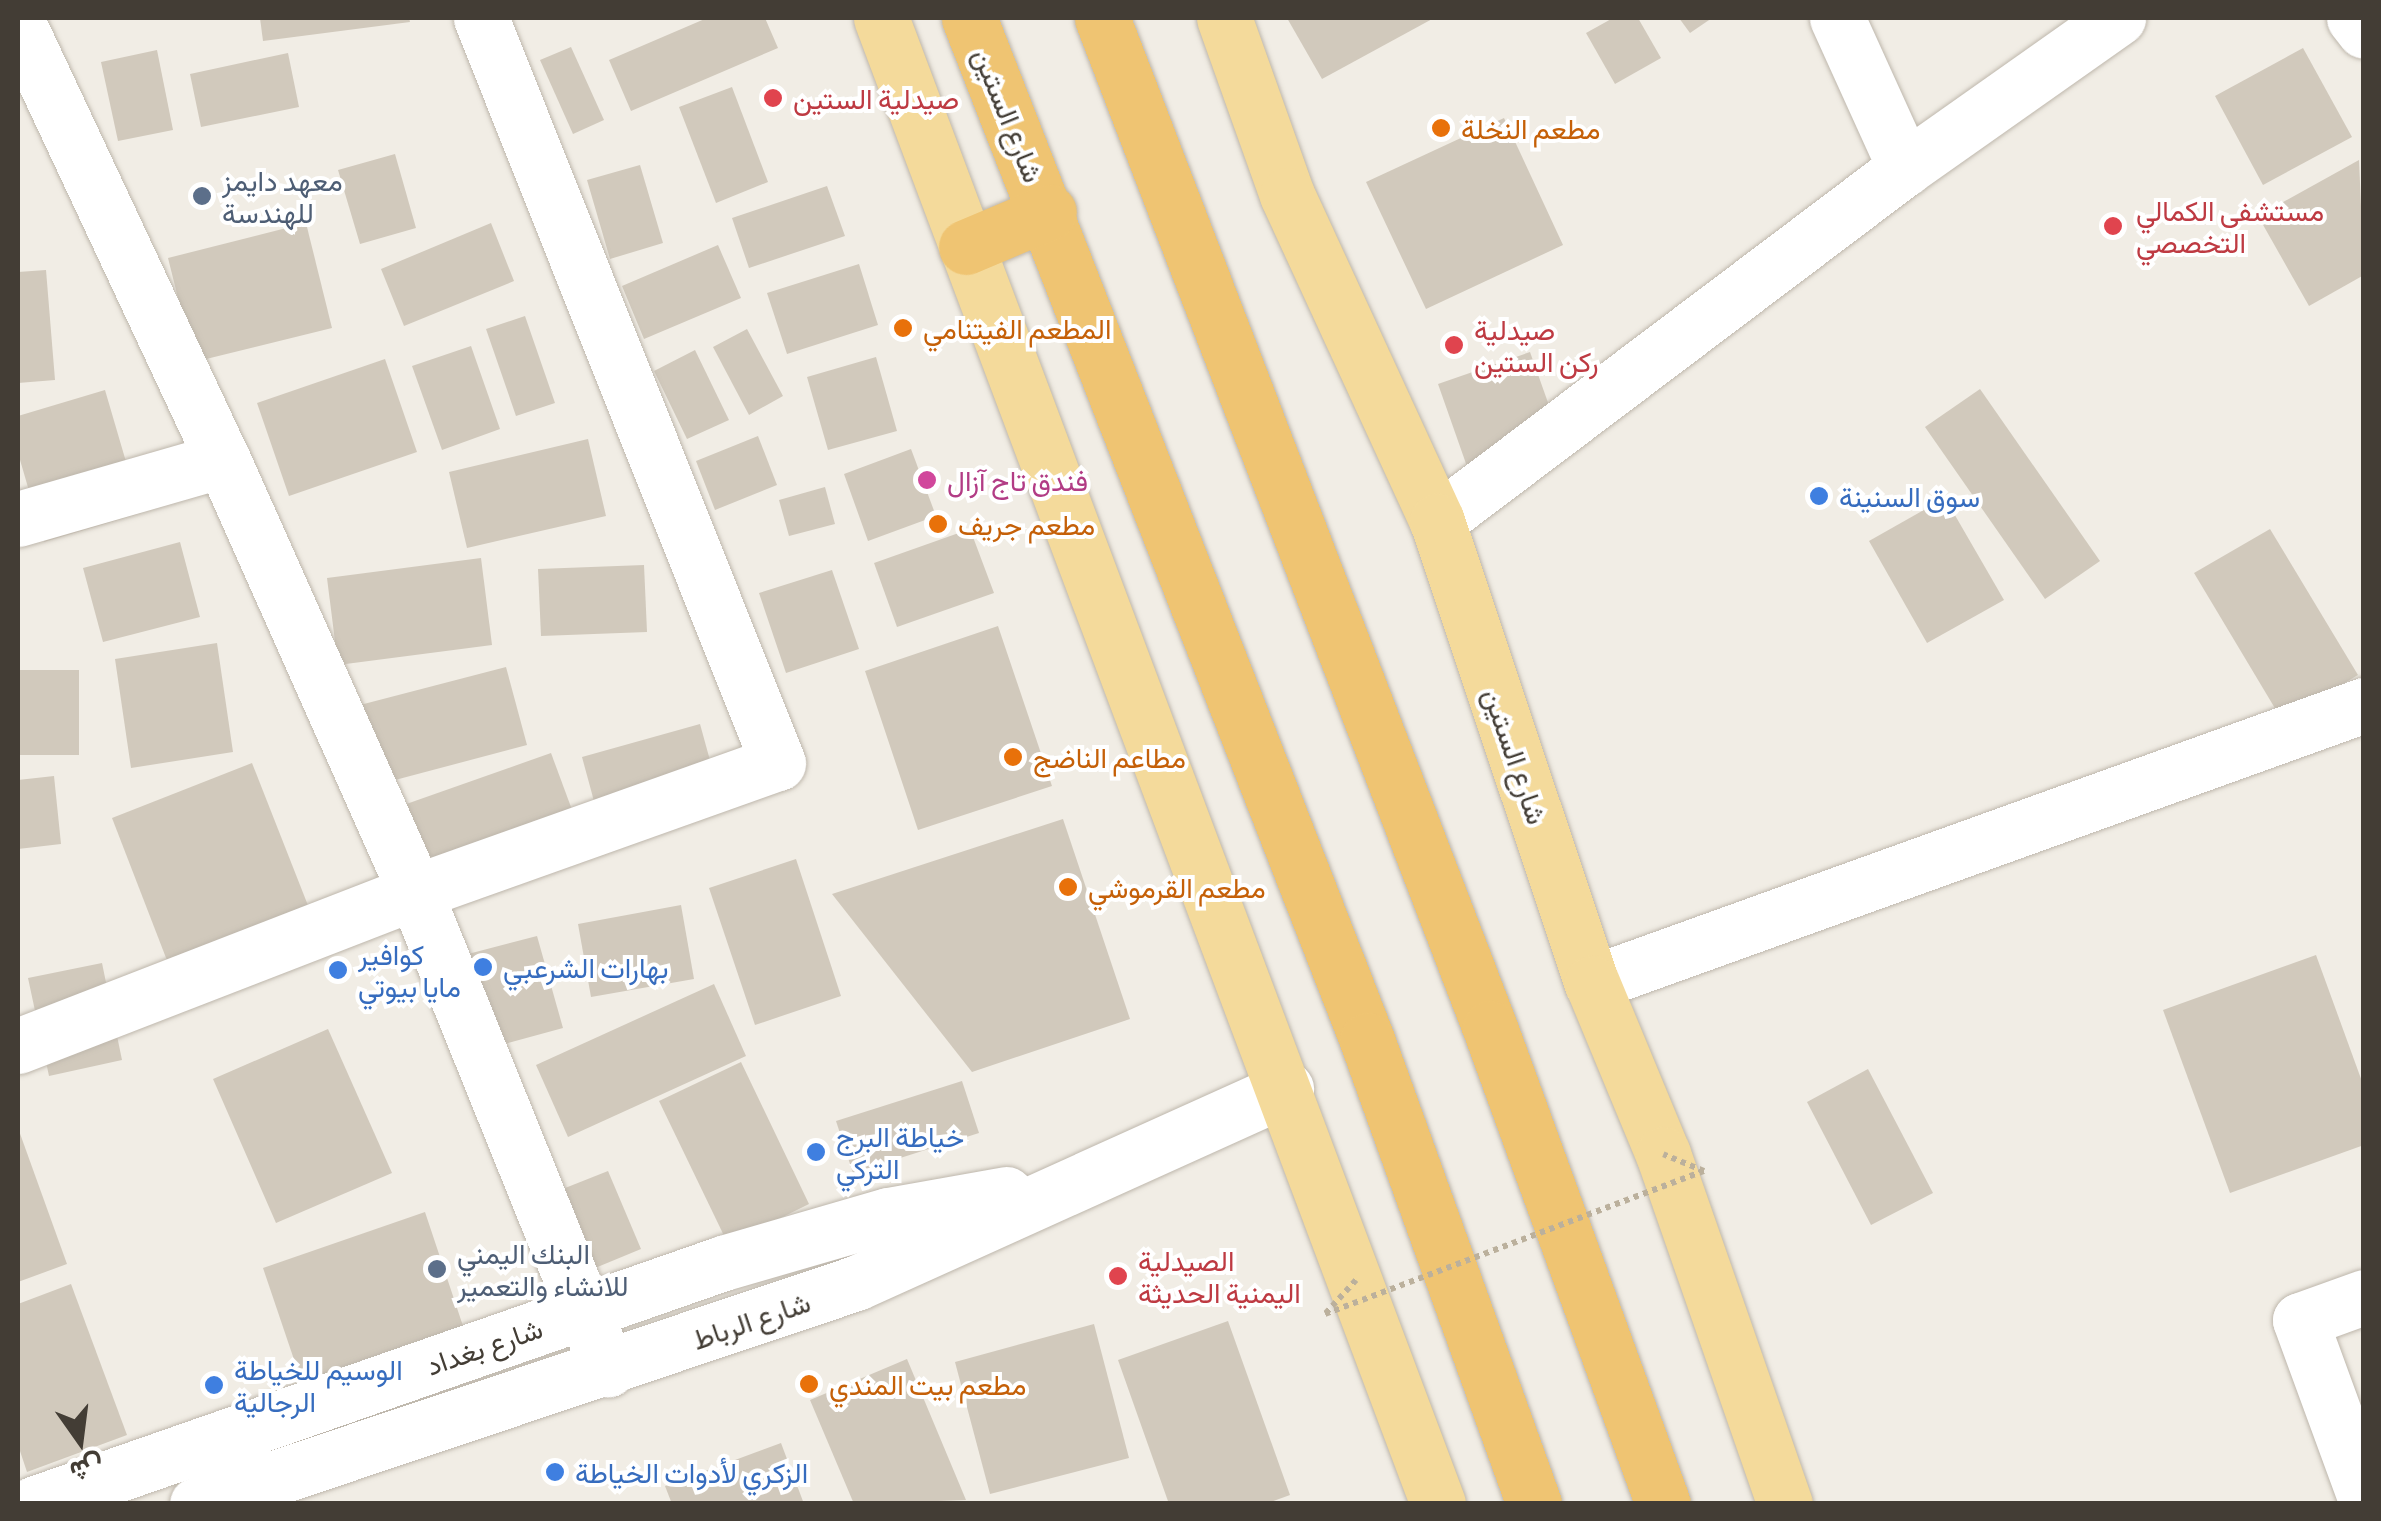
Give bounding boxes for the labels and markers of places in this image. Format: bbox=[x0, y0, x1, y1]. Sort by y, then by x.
place label: صيدلية الستين bbox=[793, 81, 959, 115]
marker: صيدلية الستين bbox=[762, 87, 784, 109]
place label: مطعم النخلة bbox=[1461, 111, 1600, 145]
marker: مطعم النخلة bbox=[1430, 117, 1452, 139]
place label: معهد دايمز للهندسة bbox=[222, 163, 343, 229]
marker: معهد دايمز للهندسة bbox=[191, 185, 213, 207]
place label: مستشفى الكمالي التخصصي bbox=[2136, 193, 2324, 259]
marker: مستشفى الكمالي التخصصي bbox=[2100, 213, 2126, 239]
place label: المطعم الفيتنامي bbox=[923, 311, 1111, 345]
place label: صيدلية ركن الستين bbox=[1474, 312, 1599, 378]
marker: المطعم الفيتنامي bbox=[892, 317, 914, 339]
marker: صيدلية ركن الستين bbox=[1443, 334, 1465, 356]
place label: فندق تاج آزال bbox=[947, 463, 1088, 497]
marker: فندق تاج آزال bbox=[916, 469, 938, 491]
place label: سوق السنينة bbox=[1839, 479, 1980, 513]
marker: سوق السنينة bbox=[1808, 485, 1830, 507]
place label: مطعم جريف bbox=[958, 507, 1095, 541]
marker: مطعم جريف bbox=[927, 513, 949, 535]
place label: مطاعم الناضج bbox=[1033, 740, 1186, 774]
marker: مطاعم الناضج bbox=[1002, 746, 1024, 768]
place label: مطعم القرموشي bbox=[1088, 870, 1266, 904]
marker: مطعم القرموشي bbox=[1057, 876, 1079, 898]
place label: كوافير مايا بيوتي bbox=[358, 937, 461, 1003]
place label: بهارات الشرعبي bbox=[503, 950, 668, 984]
marker: بهارات الشرعبي bbox=[472, 956, 494, 978]
marker: كوافير مايا بيوتي bbox=[327, 959, 349, 981]
place label: خياطة البرج التركي bbox=[836, 1119, 964, 1185]
marker: خياطة البرج التركي bbox=[805, 1141, 827, 1163]
place label: البنك اليمني للانشاء والتعمير bbox=[457, 1236, 629, 1302]
place label: الصيدلية اليمنية الحديثة bbox=[1138, 1243, 1301, 1309]
marker: البنك اليمني للانشاء والتعمير bbox=[426, 1258, 448, 1280]
marker: الصيدلية اليمنية الحديثة bbox=[1107, 1265, 1129, 1287]
place label: الوسيم للخياطة الرجالية bbox=[234, 1352, 403, 1418]
place label: مطعم بيت المندي bbox=[829, 1367, 1026, 1401]
marker: مطعم بيت المندي bbox=[798, 1373, 820, 1395]
marker: الوسيم للخياطة الرجالية bbox=[203, 1374, 225, 1396]
place label: الزكري لأدوات الخياطة bbox=[575, 1455, 808, 1489]
marker: الزكري لأدوات الخياطة bbox=[544, 1461, 566, 1483]

